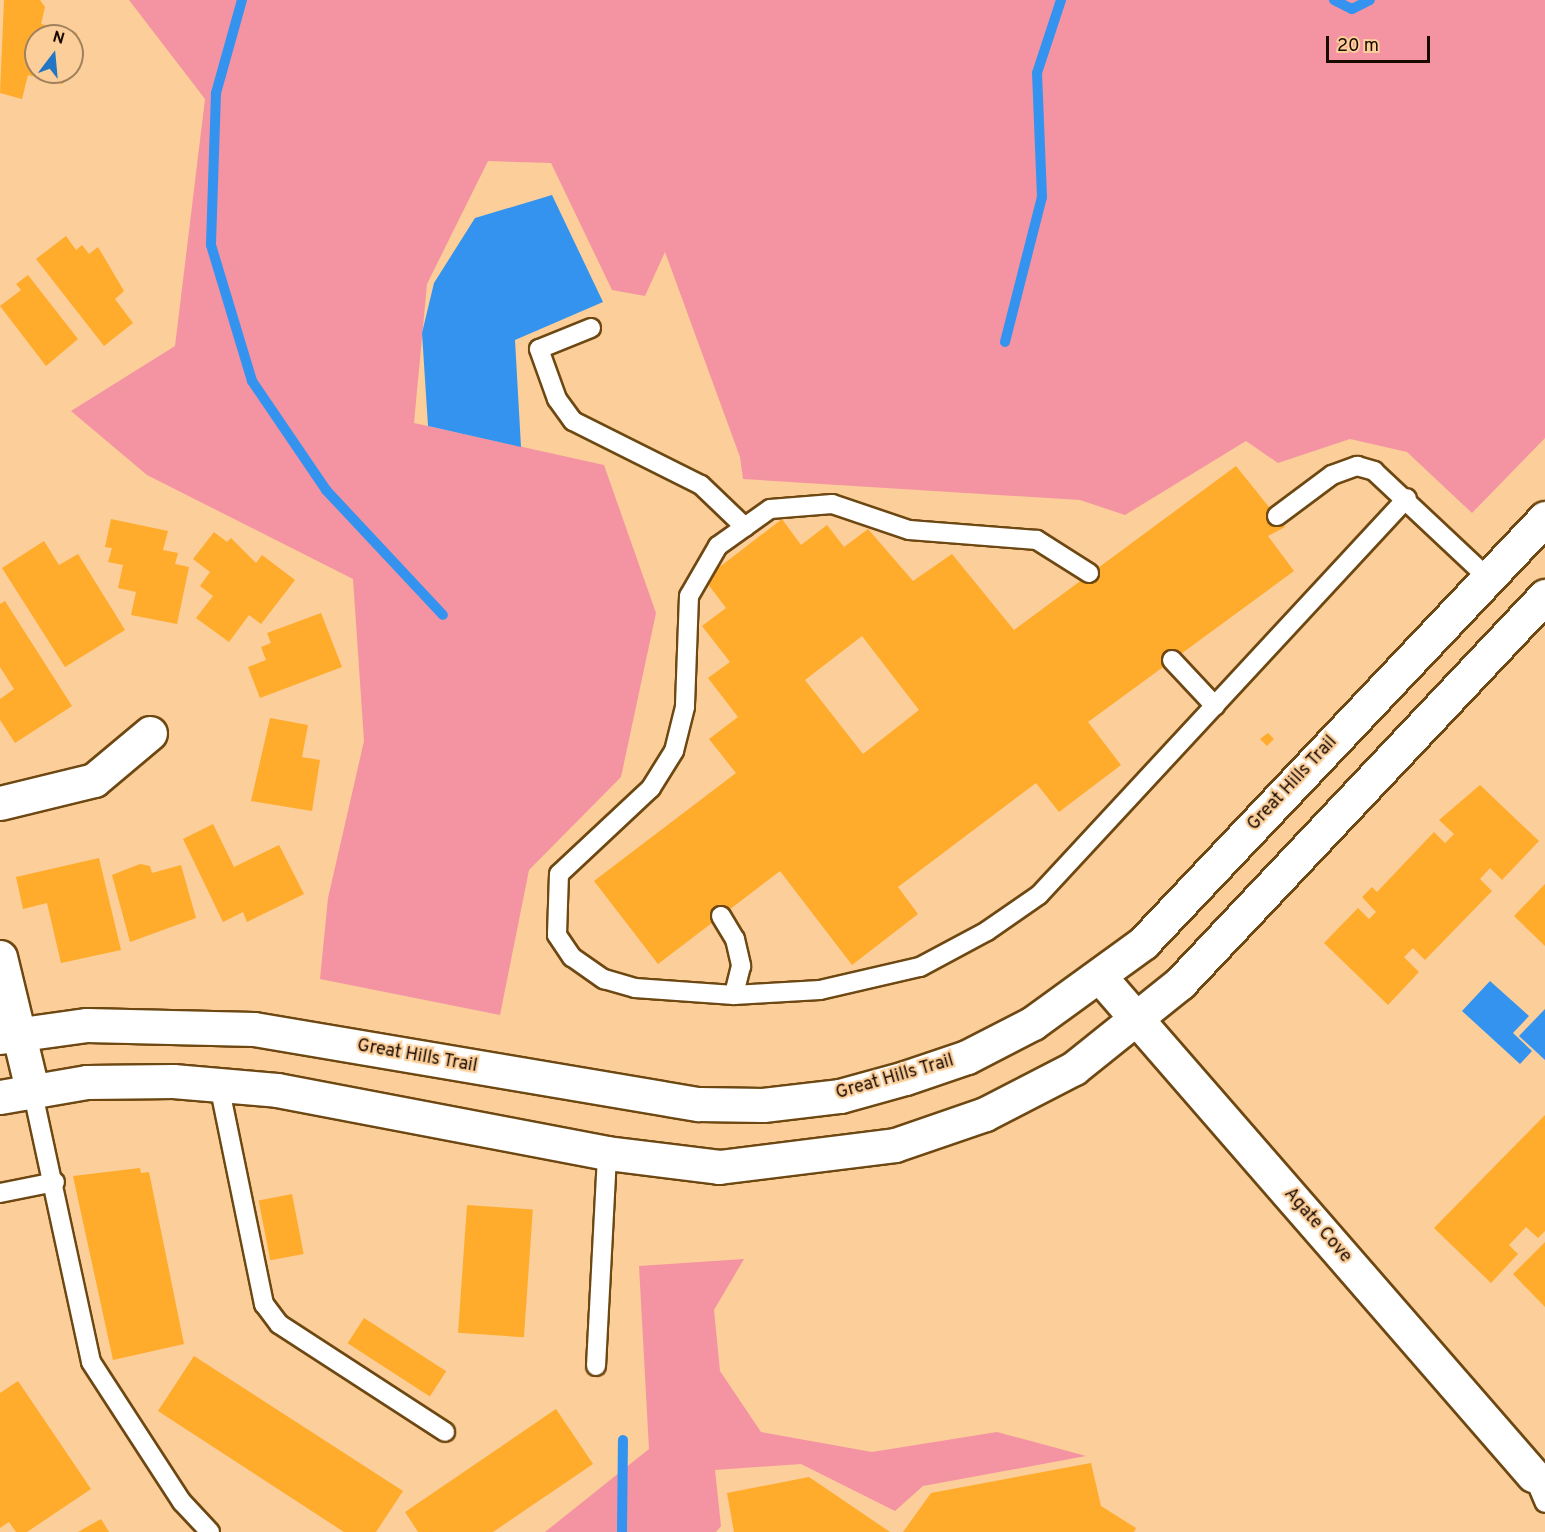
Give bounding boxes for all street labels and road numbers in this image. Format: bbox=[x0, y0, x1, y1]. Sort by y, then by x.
street label: Great Hills Trail bbox=[1243, 732, 1343, 836]
street label: Great Hills Trail bbox=[355, 1036, 479, 1078]
street label: Great Hills Trail bbox=[833, 1051, 957, 1105]
street label: Agate Cove bbox=[1278, 1184, 1356, 1268]

